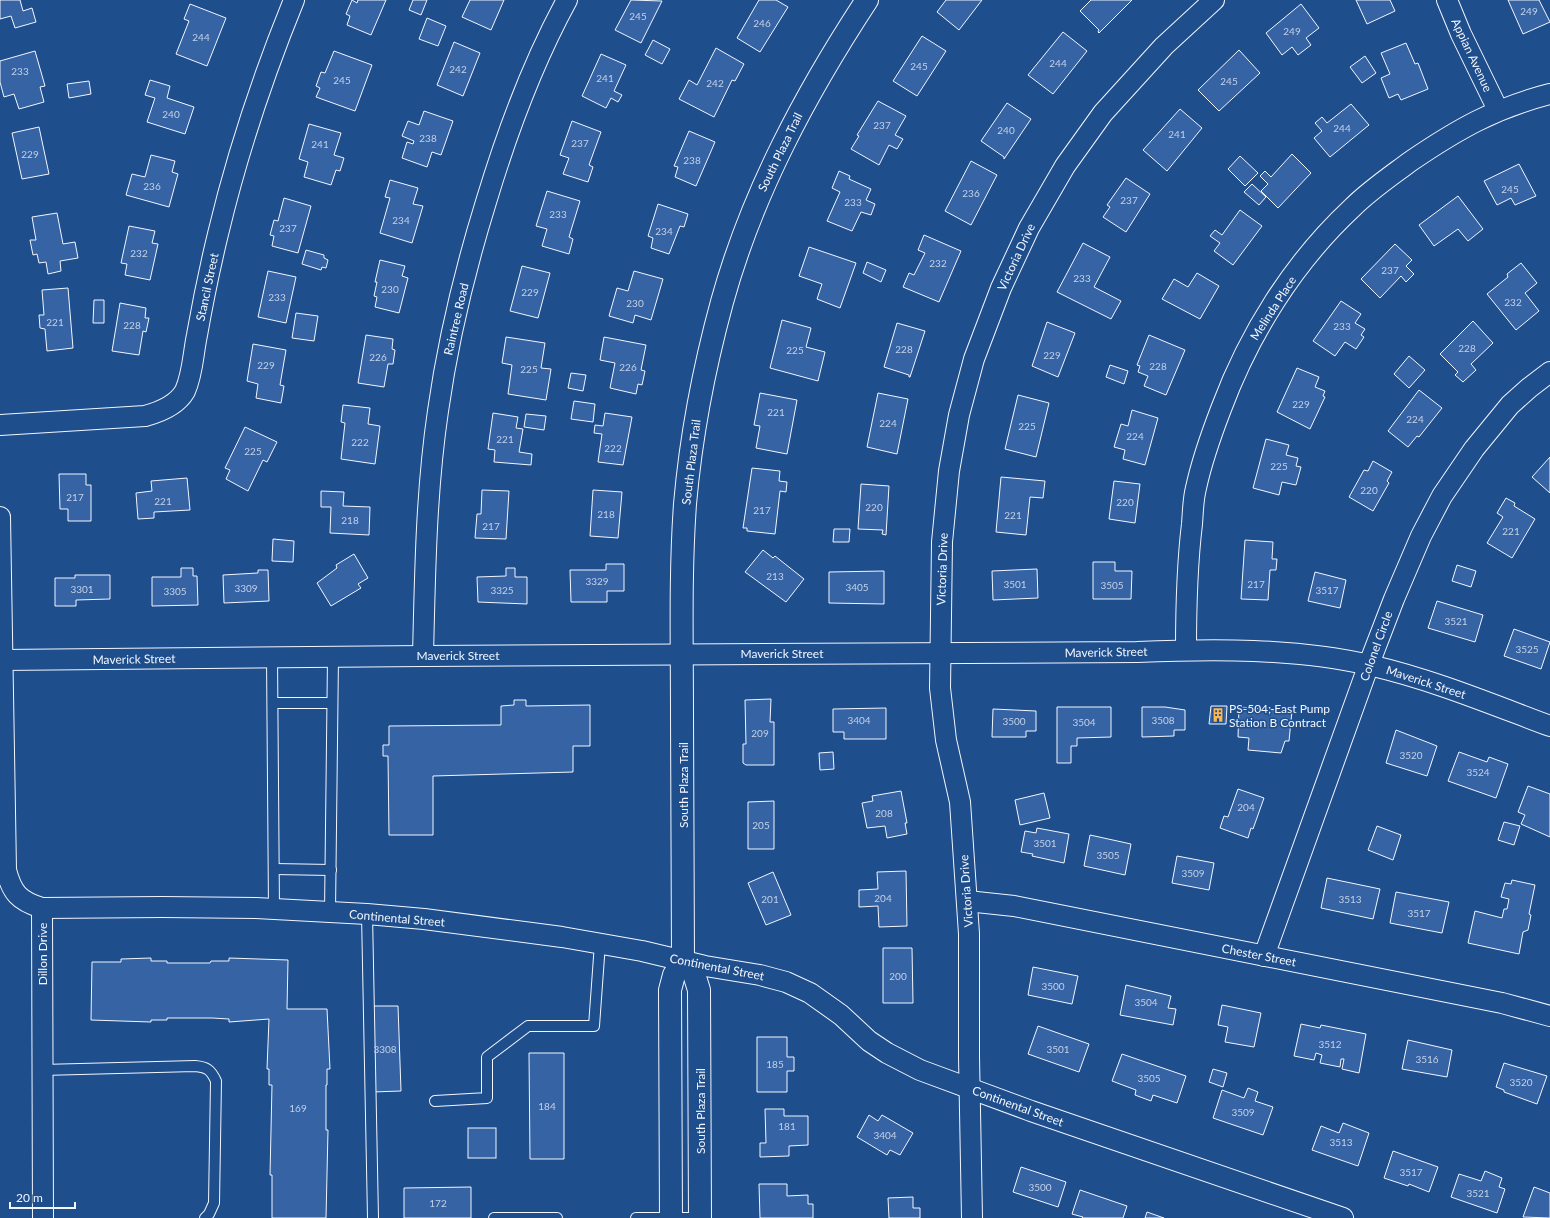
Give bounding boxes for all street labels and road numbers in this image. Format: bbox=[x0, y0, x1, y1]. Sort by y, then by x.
street label: Appian Avenue bbox=[1448, 16, 1496, 94]
street label: South Plaza Trail bbox=[754, 110, 806, 194]
street label: Victoria Drive bbox=[994, 221, 1038, 293]
street label: Stancil Street bbox=[192, 251, 222, 322]
street label: Melinda Place bbox=[1247, 273, 1299, 343]
street label: Raintree Road bbox=[440, 281, 472, 357]
street label: South Plaza Trail bbox=[678, 418, 704, 506]
street label: Victoria Drive bbox=[933, 532, 951, 606]
street label: Colonel Circle bbox=[1356, 609, 1396, 683]
street label: Maverick Street bbox=[1064, 644, 1148, 660]
street label: Maverick Street bbox=[741, 646, 824, 661]
street label: Maverick Street bbox=[417, 648, 500, 663]
street label: Maverick Street bbox=[92, 651, 176, 667]
street label: Maverick Street bbox=[1384, 662, 1468, 702]
street label: South Plaza Trail bbox=[676, 742, 691, 828]
street label: Victoria Drive bbox=[956, 854, 976, 928]
street label: Continental Street bbox=[348, 906, 446, 930]
street label: Dillon Drive bbox=[35, 923, 50, 985]
street label: Chester Street bbox=[1220, 940, 1298, 970]
street label: Continental Street bbox=[668, 950, 766, 984]
street label: South Plaza Trail bbox=[693, 1068, 708, 1154]
street label: Continental Street bbox=[970, 1083, 1066, 1130]

